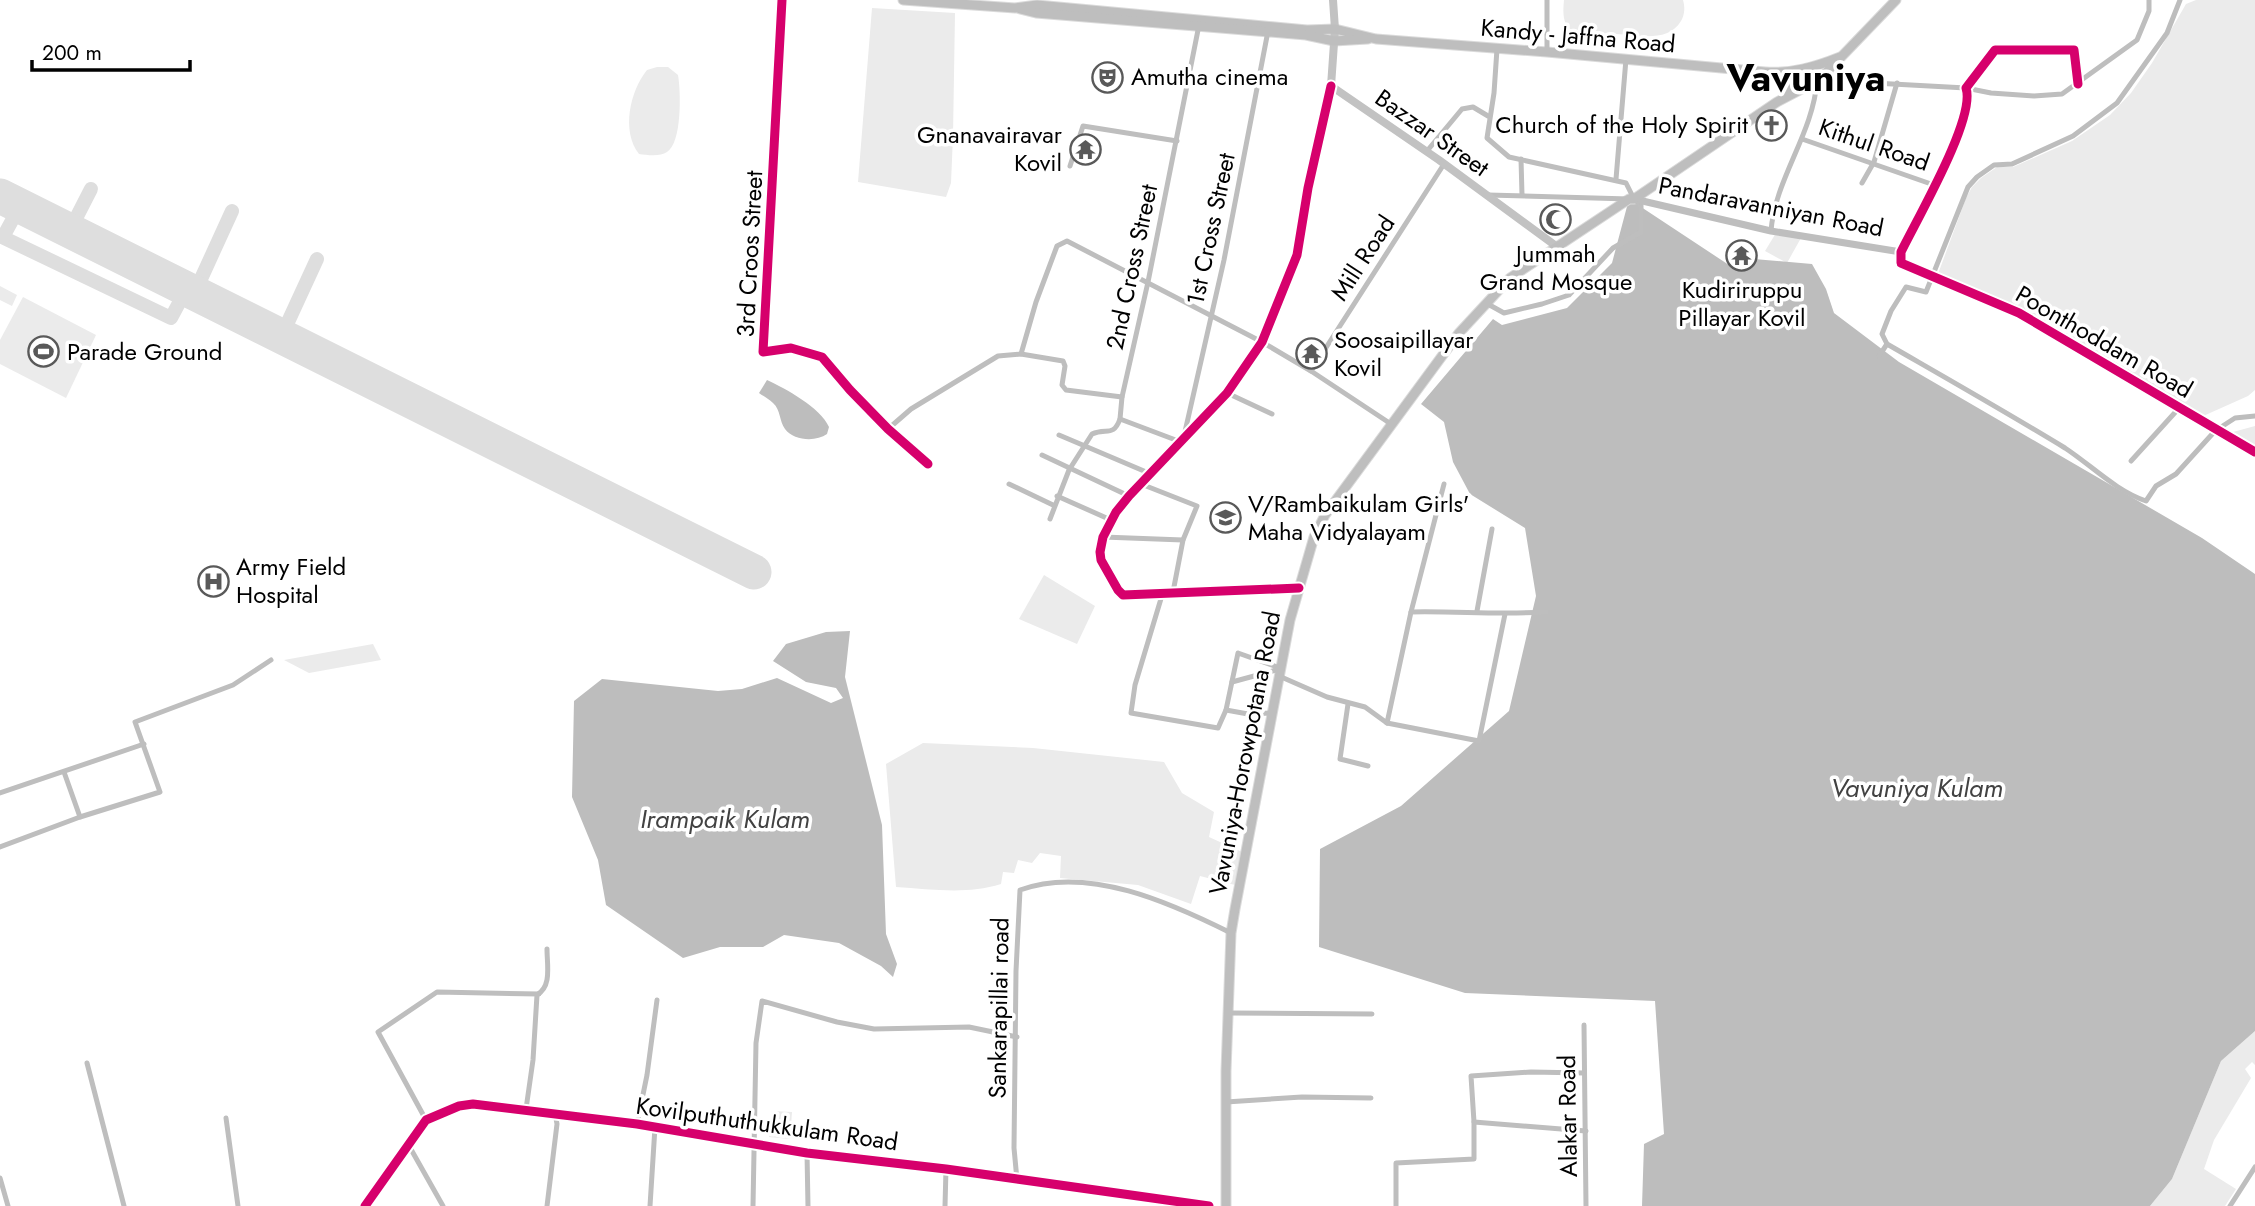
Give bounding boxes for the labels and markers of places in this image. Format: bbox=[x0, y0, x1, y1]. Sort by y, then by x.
place label: Amutha cinema bbox=[1131, 59, 1288, 94]
theatre icon: Amutha cinema bbox=[1091, 60, 1125, 94]
place label: Church of the Holy Spirit bbox=[1495, 107, 1748, 142]
church icon: Church of the Holy Spirit bbox=[1754, 108, 1788, 142]
place label: Gnanavairavar Kovil bbox=[917, 117, 1063, 180]
temple icon: Gnanavairavar Kovil bbox=[1068, 132, 1102, 166]
mosque icon: Jummah Grand Mosque bbox=[1539, 203, 1573, 237]
place label: Jummah Grand Mosque bbox=[1480, 236, 1632, 299]
temple icon: Kudiriruppu Pillayar Kovil bbox=[1725, 239, 1759, 273]
place label: Kudiriruppu Pillayar Kovil bbox=[1678, 272, 1806, 335]
place label: Soosaipillayar Kovil bbox=[1334, 322, 1474, 385]
place label: Parade Ground bbox=[67, 334, 222, 369]
sports icon: Parade Ground bbox=[27, 335, 61, 369]
temple icon: Soosaipillayar Kovil bbox=[1294, 337, 1328, 371]
place label: V/Rambaikulam Girls' Maha Vidyalayam bbox=[1248, 486, 1469, 549]
school or university icon: V/Rambaikulam Girls' Maha Vidyalayam bbox=[1208, 501, 1242, 535]
place label: Army Field Hospital bbox=[236, 549, 346, 612]
hospital icon: Army Field Hospital bbox=[196, 564, 230, 598]

